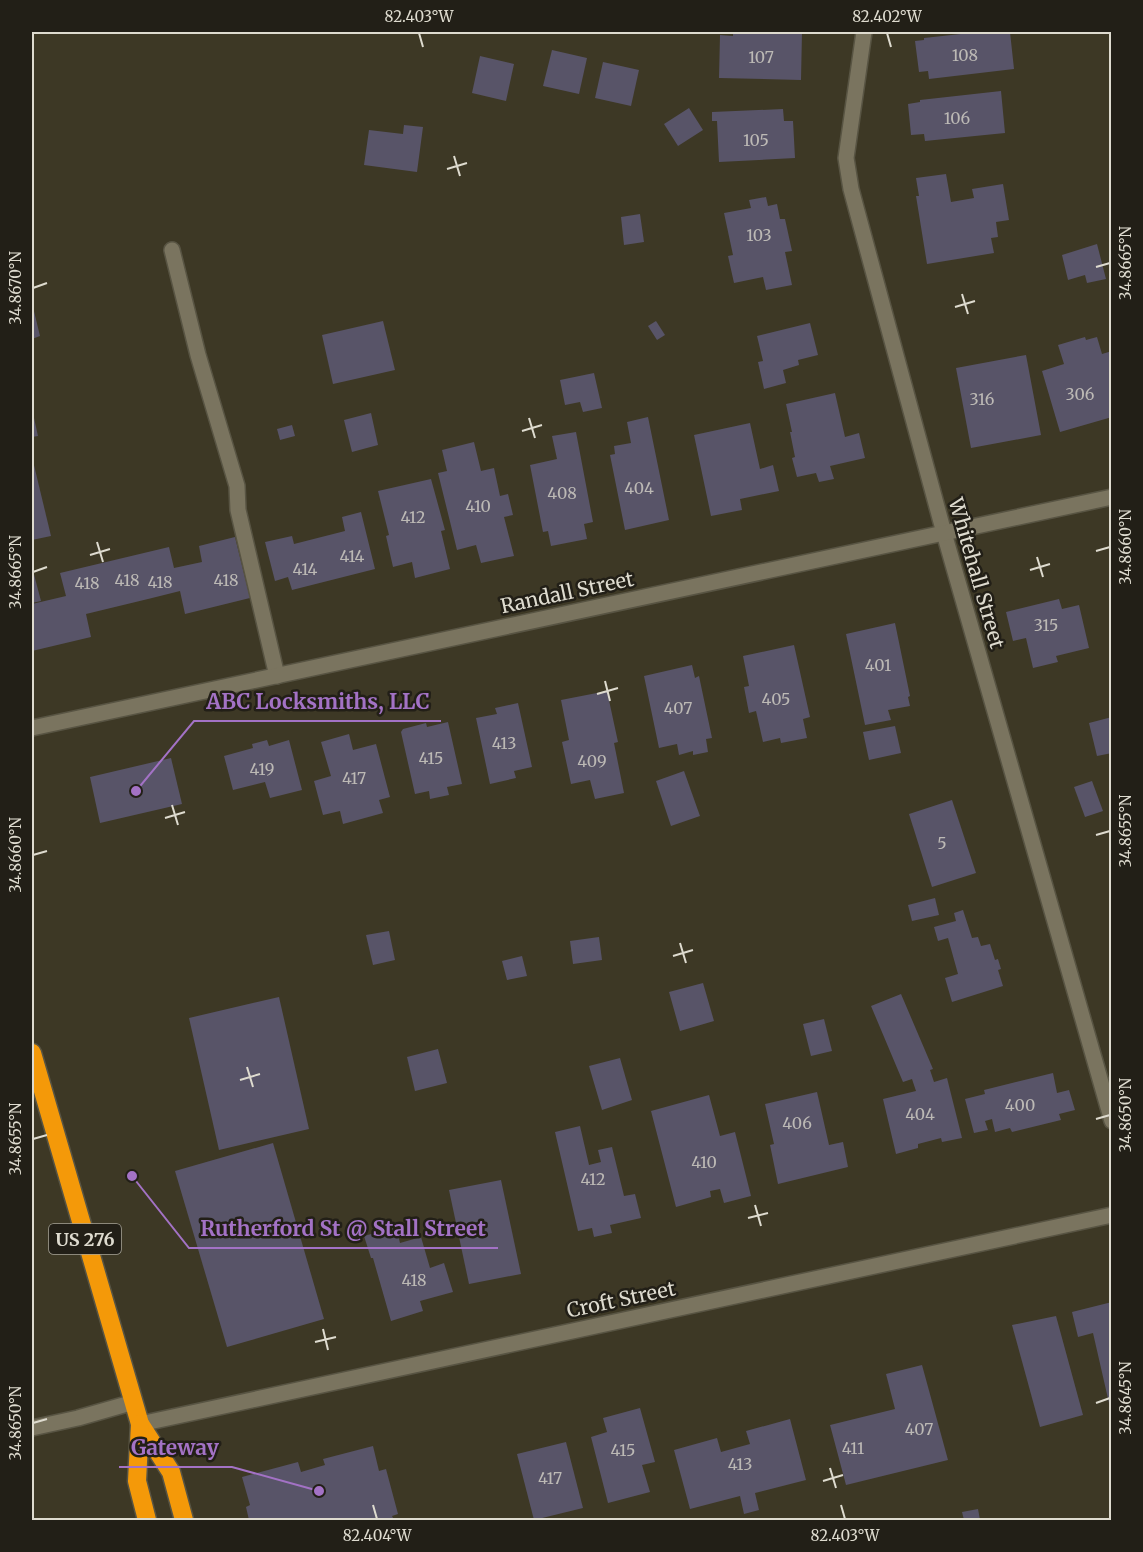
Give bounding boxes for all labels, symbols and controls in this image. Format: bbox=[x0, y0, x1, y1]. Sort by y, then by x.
text: 82.403°W bbox=[385, 7, 455, 26]
text: 82.402°W bbox=[852, 7, 923, 26]
house number: 108 bbox=[952, 45, 978, 65]
house number: 107 bbox=[748, 47, 774, 67]
house number: 106 bbox=[944, 108, 971, 128]
house number: 105 bbox=[743, 130, 769, 150]
house number: 103 bbox=[746, 225, 772, 245]
text: 34.8665°N bbox=[1116, 226, 1135, 300]
text: 34.8670°N bbox=[6, 251, 25, 325]
house number: 306 bbox=[1066, 384, 1095, 404]
house number: 316 bbox=[970, 389, 995, 409]
house number: 404 bbox=[624, 478, 654, 498]
house number: 408 bbox=[547, 483, 577, 503]
street label: Whitehall Street bbox=[943, 494, 1011, 652]
house number: 410 bbox=[465, 496, 491, 516]
house number: 412 bbox=[400, 507, 426, 527]
text: 34.8660°N bbox=[1116, 509, 1135, 585]
text: 34.8665°N bbox=[6, 535, 25, 609]
house number: 414 bbox=[340, 546, 365, 566]
house number: 414 bbox=[293, 559, 318, 579]
street label: Randall Street bbox=[498, 566, 636, 618]
house number: 418 bbox=[115, 570, 139, 590]
house number: 418 bbox=[214, 570, 238, 590]
house number: 418 bbox=[148, 572, 172, 592]
house number: 418 bbox=[75, 573, 99, 593]
house number: 315 bbox=[1034, 615, 1058, 635]
house number: 401 bbox=[865, 655, 891, 675]
callout: ABC Locksmiths, LLC bbox=[194, 682, 441, 721]
text: ABC Locksmiths, LLC bbox=[205, 688, 430, 715]
house number: 405 bbox=[762, 689, 790, 709]
house number: 407 bbox=[664, 698, 692, 718]
house number: 413 bbox=[492, 733, 516, 753]
house number: 415 bbox=[419, 748, 443, 768]
house number: 409 bbox=[577, 751, 607, 771]
house number: 419 bbox=[250, 759, 274, 779]
house number: 417 bbox=[342, 768, 366, 788]
text: 34.8655°N bbox=[1116, 794, 1135, 867]
text: 34.8660°N bbox=[6, 817, 25, 893]
house number: 5 bbox=[937, 833, 947, 853]
text: 34.8650°N bbox=[1116, 1077, 1135, 1152]
house number: 400 bbox=[1005, 1095, 1035, 1115]
text: 34.8655°N bbox=[6, 1102, 25, 1175]
house number: 404 bbox=[905, 1104, 935, 1124]
house number: 406 bbox=[782, 1113, 812, 1133]
house number: 410 bbox=[691, 1152, 717, 1172]
house number: 412 bbox=[580, 1169, 606, 1189]
callout: Rutherford St @ Stall Street bbox=[189, 1209, 498, 1248]
text: Rutherford St @ Stall Street bbox=[200, 1215, 486, 1242]
road number: US 276 bbox=[49, 1224, 121, 1254]
house number: 418 bbox=[402, 1270, 426, 1290]
street label: Croft Street bbox=[564, 1275, 678, 1323]
text: 34.8645°N bbox=[1116, 1361, 1135, 1435]
text: 34.8650°N bbox=[6, 1385, 25, 1460]
house number: 407 bbox=[905, 1419, 933, 1439]
callout: Gateway bbox=[119, 1428, 232, 1467]
text: Gateway bbox=[131, 1434, 220, 1461]
house number: 411 bbox=[842, 1438, 864, 1458]
house number: 415 bbox=[611, 1440, 635, 1460]
house number: 413 bbox=[728, 1454, 752, 1474]
house number: 417 bbox=[538, 1468, 562, 1488]
text: 82.404°W bbox=[343, 1526, 412, 1545]
text: 82.403°W bbox=[811, 1526, 881, 1545]

